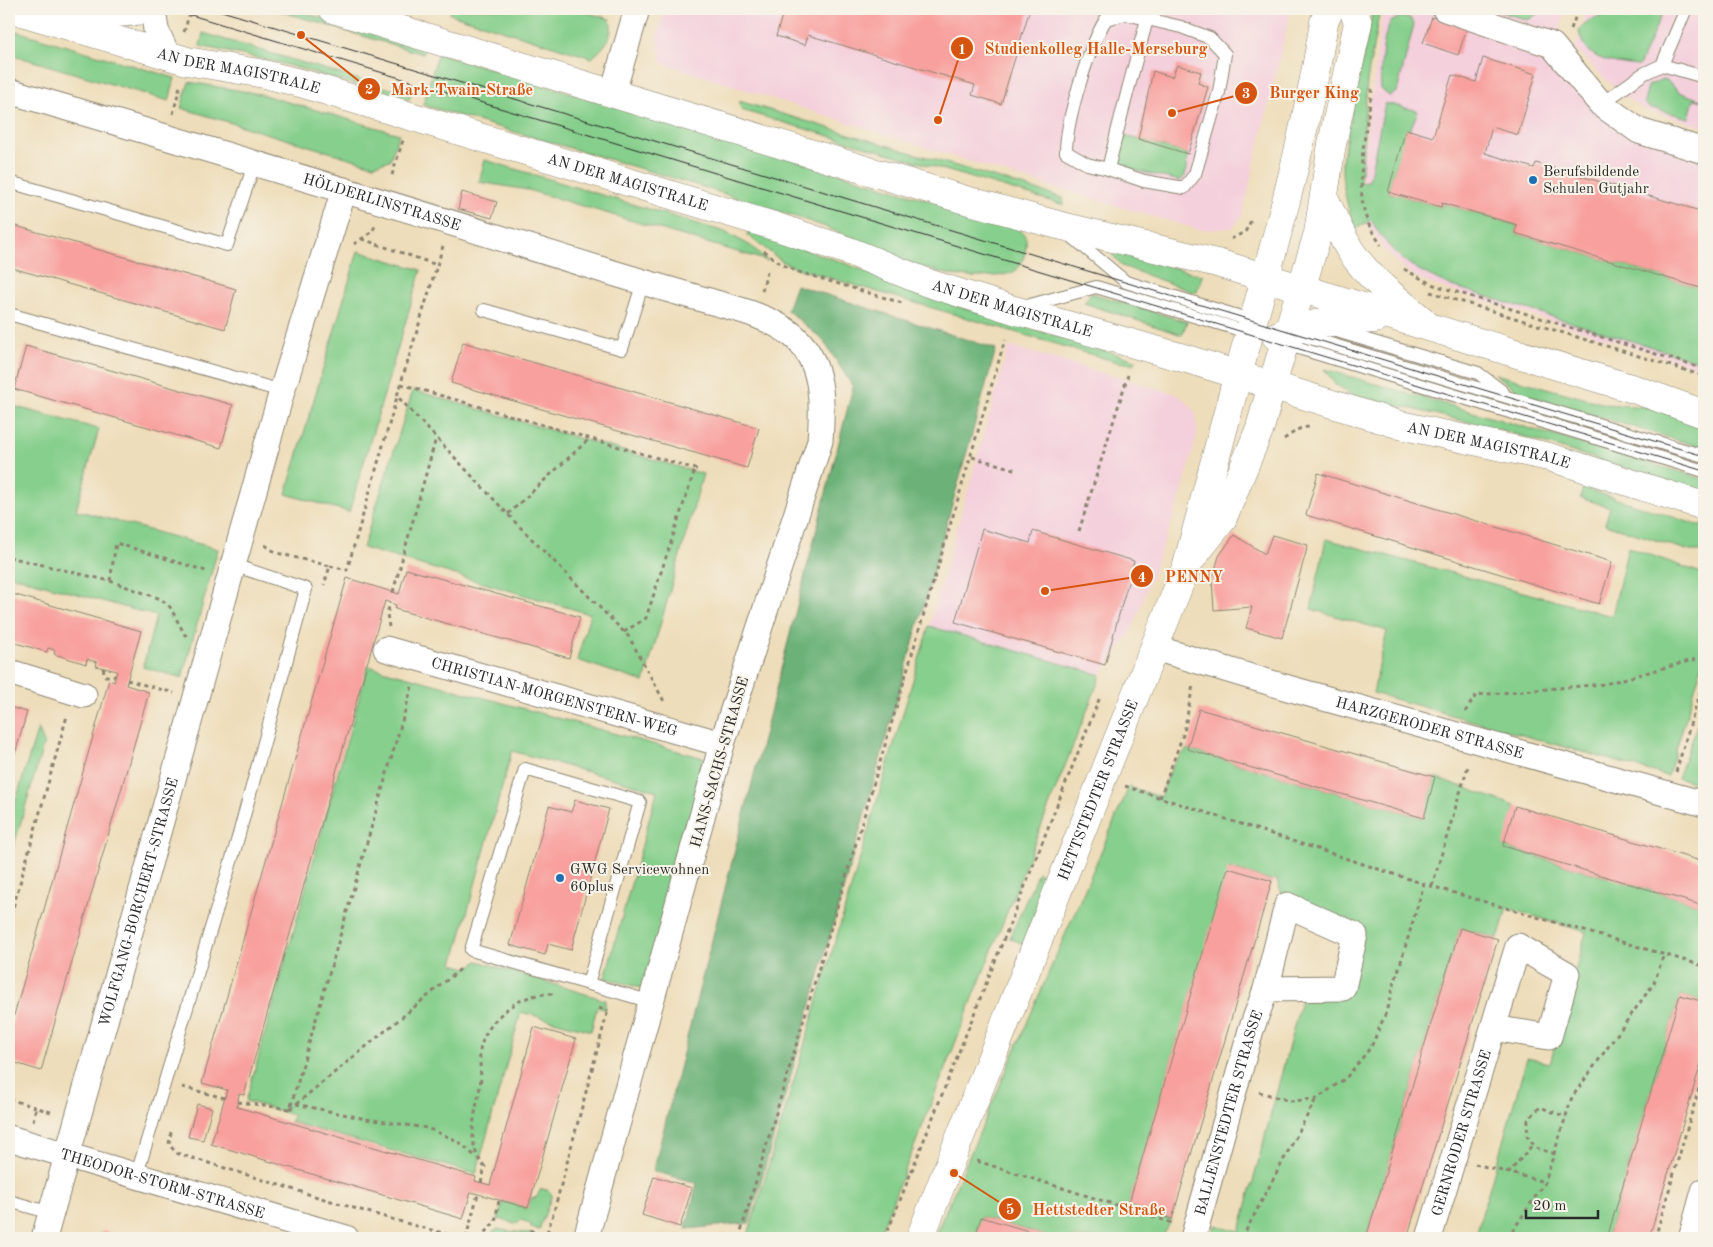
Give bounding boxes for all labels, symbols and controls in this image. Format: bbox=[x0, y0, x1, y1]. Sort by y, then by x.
callout: Studienkolleg Halle-Merseburg bbox=[950, 33, 1218, 64]
text: Studienkolleg Halle-Merseburg bbox=[985, 42, 1208, 58]
text: 1 bbox=[958, 43, 966, 58]
street label: AN DER MAGISTRALE bbox=[155, 46, 322, 97]
callout: Mark-Twain-Straße bbox=[356, 73, 544, 104]
callout: Burger King bbox=[1234, 77, 1368, 108]
text: 2 bbox=[365, 83, 373, 98]
text: Mark-Twain-Straße bbox=[391, 83, 533, 99]
text: Burger King bbox=[1269, 86, 1359, 102]
text: 3 bbox=[1242, 87, 1250, 102]
street label: AN DER MAGISTRALE bbox=[545, 152, 709, 215]
place label: Berufsbildende Schulen Gutjahr bbox=[1543, 165, 1649, 197]
street label: HÖLDERLINSTRASSE bbox=[301, 172, 462, 234]
marker: Berufsbildende Schulen Gutjahr bbox=[1527, 174, 1539, 186]
street label: AN DER MAGISTRALE bbox=[929, 279, 1094, 341]
street label: AN DER MAGISTRALE bbox=[1405, 421, 1572, 472]
callout: PENNY bbox=[1129, 561, 1233, 592]
text: PENNY bbox=[1165, 570, 1223, 586]
text: 4 bbox=[1138, 571, 1146, 586]
street label: CHRISTIAN-MORGENSTERN-WEG bbox=[429, 656, 679, 740]
street label: HANS-SACHS-STRASSE bbox=[689, 675, 752, 850]
street label: HARZGERODER STRASSE bbox=[1334, 696, 1525, 762]
street label: HETTSTEDTER STRASSE bbox=[1057, 698, 1142, 883]
street label: WOLFGANG-BORCHERT-STRASSE bbox=[98, 776, 182, 1028]
place label: GWG Servicewohnen 60plus bbox=[570, 863, 709, 895]
marker: GWG Servicewohnen 60plus bbox=[554, 872, 566, 884]
street label: BALLENSTEDTER STRASSE bbox=[1194, 1009, 1266, 1218]
street label: GERNRODER STRASSE bbox=[1430, 1048, 1495, 1218]
street label: THEODOR-STORM-STRASSE bbox=[58, 1148, 266, 1222]
scale bar bbox=[1526, 1187, 1598, 1219]
callout: Hettstedter Straße bbox=[997, 1194, 1176, 1225]
text: 20 m bbox=[1533, 1199, 1567, 1214]
text: 5 bbox=[1006, 1203, 1014, 1218]
text: Hettstedter Straße bbox=[1032, 1203, 1166, 1219]

